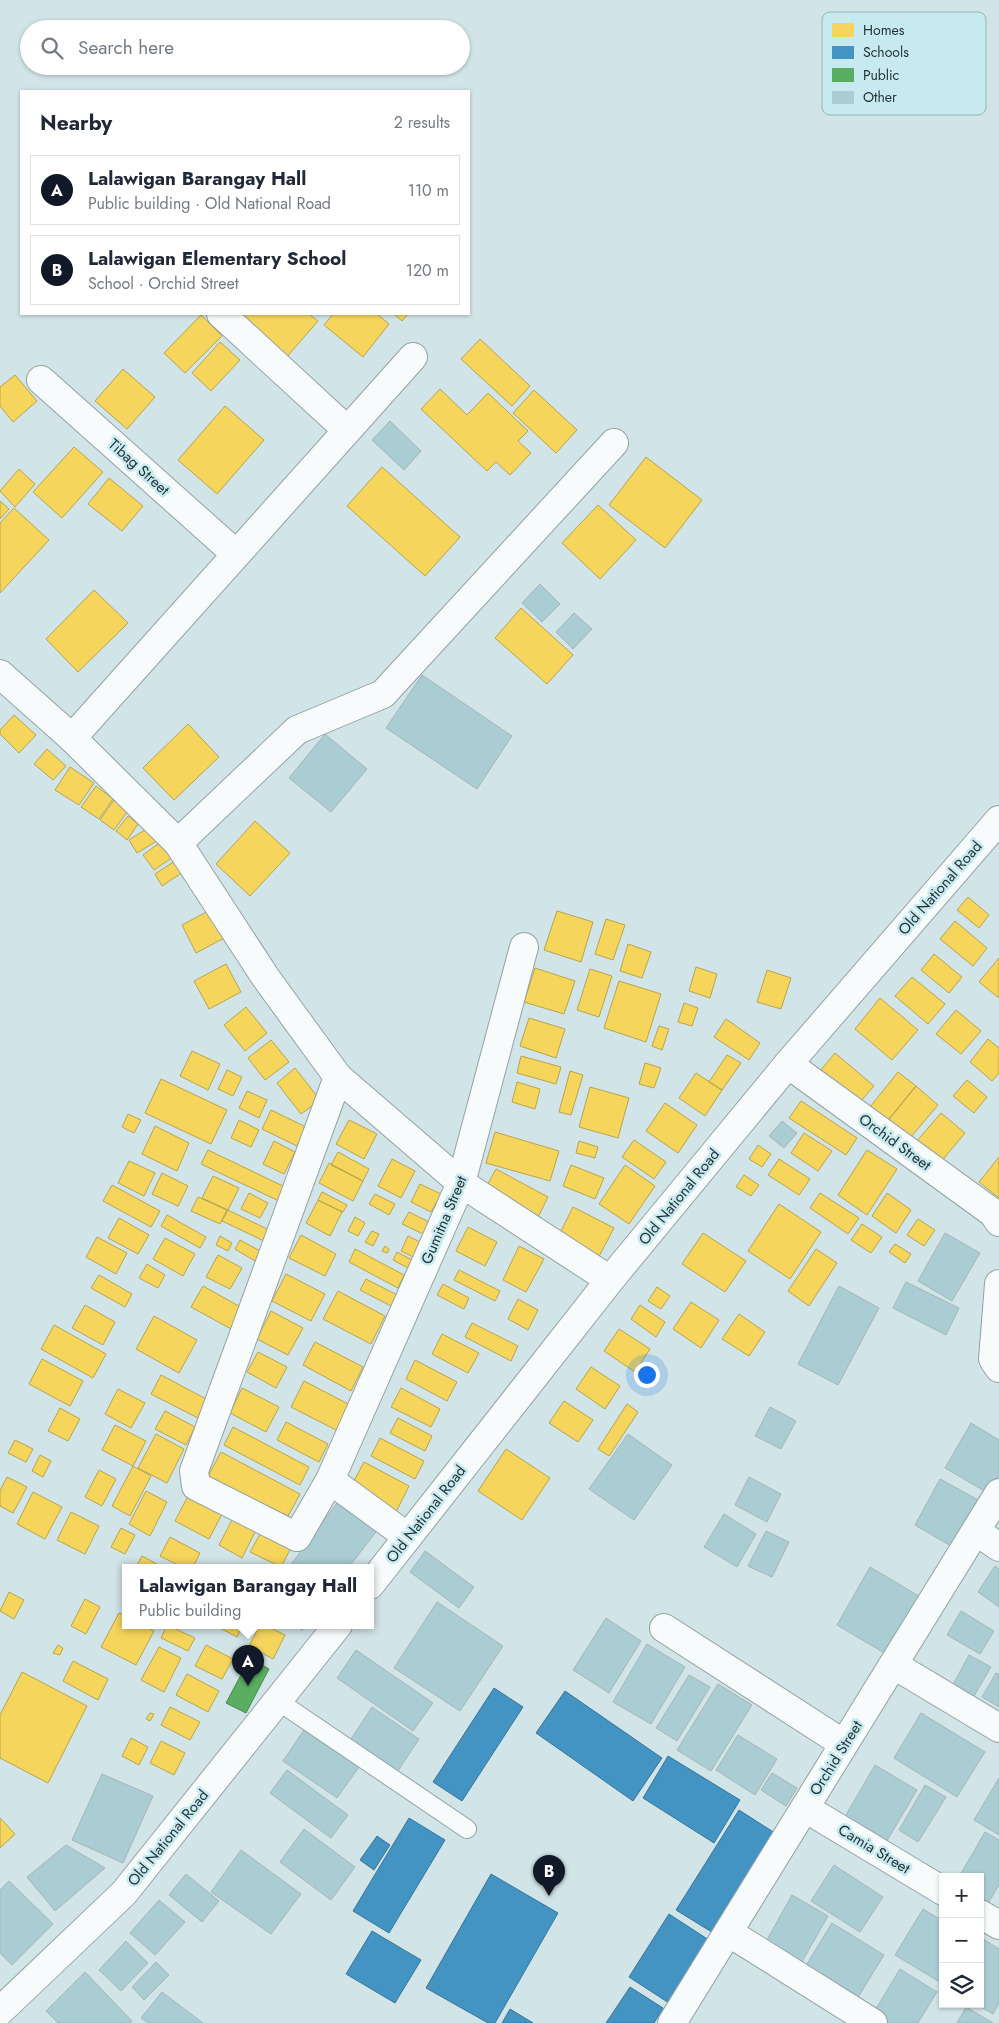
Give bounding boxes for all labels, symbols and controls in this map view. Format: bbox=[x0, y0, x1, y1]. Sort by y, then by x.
legend bbox=[822, 12, 986, 115]
search box bbox=[20, 20, 470, 75]
text: Homes bbox=[863, 20, 905, 40]
icon: search bbox=[38, 34, 66, 62]
text: Search here bbox=[78, 34, 174, 61]
text: Schools bbox=[863, 42, 909, 62]
text: Public bbox=[863, 65, 899, 85]
text: Other bbox=[863, 87, 897, 107]
text: Nearby bbox=[40, 108, 112, 138]
text: 2 results bbox=[394, 111, 450, 134]
text: Lalawigan Barangay Hall bbox=[88, 165, 306, 192]
text: A bbox=[51, 179, 63, 202]
text: 110 m bbox=[408, 179, 449, 202]
text: Public building · Old National Road bbox=[88, 192, 331, 215]
text: Lalawigan Elementary School bbox=[88, 245, 346, 272]
text: B bbox=[52, 259, 62, 282]
text: 120 m bbox=[406, 259, 449, 282]
text: School · Orchid Street bbox=[88, 272, 239, 295]
street label: Tibag Street bbox=[104, 434, 175, 501]
street label: Old National Road bbox=[893, 836, 987, 940]
street label: Orchid Street bbox=[854, 1108, 936, 1176]
street label: Old National Road bbox=[633, 1144, 725, 1250]
street label: Gumitna Street bbox=[415, 1172, 473, 1268]
your location bbox=[634, 1362, 660, 1388]
street label: Old National Road bbox=[381, 1461, 471, 1567]
popup bbox=[122, 1564, 374, 1629]
text: Lalawigan Barangay Hall bbox=[139, 1572, 357, 1599]
text: Public building bbox=[139, 1599, 241, 1622]
pin: A bbox=[232, 1645, 264, 1686]
street label: Orchid Street bbox=[804, 1716, 868, 1800]
street label: Old National Road bbox=[122, 1785, 214, 1891]
street label: Camia Street bbox=[834, 1819, 915, 1879]
pin: B bbox=[533, 1855, 565, 1896]
map controls bbox=[939, 1873, 984, 2008]
button: + bbox=[939, 1873, 984, 1918]
button: − bbox=[939, 1918, 984, 1963]
button: layers bbox=[939, 1963, 984, 2008]

